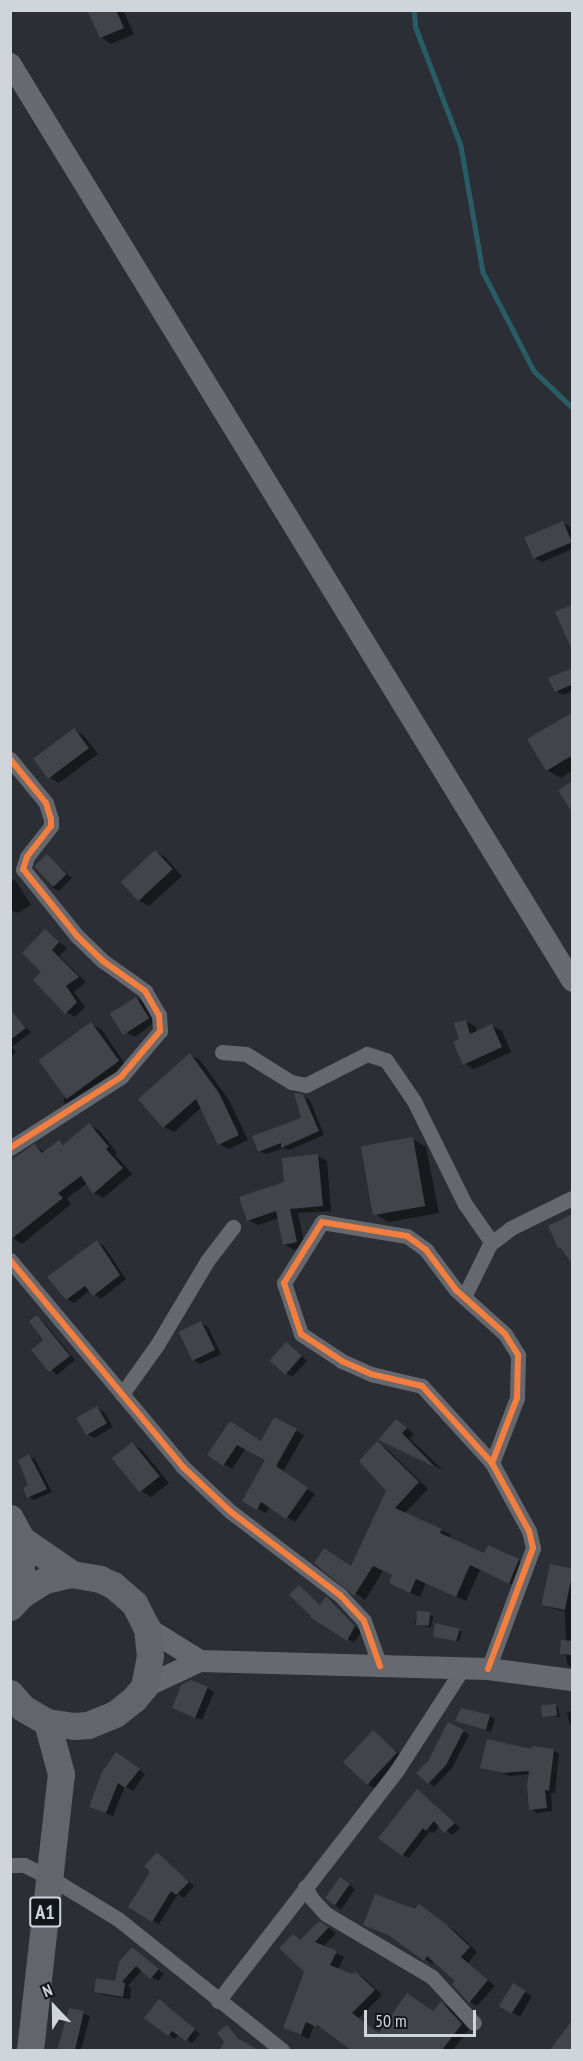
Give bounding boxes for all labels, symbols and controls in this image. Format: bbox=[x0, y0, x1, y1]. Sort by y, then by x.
road number: A1 bbox=[28, 1895, 62, 1929]
north arrow bbox=[24, 1977, 84, 2037]
text: N bbox=[39, 1979, 55, 2001]
scale bar bbox=[367, 1998, 480, 2036]
text: 50 m bbox=[375, 2009, 407, 2032]

